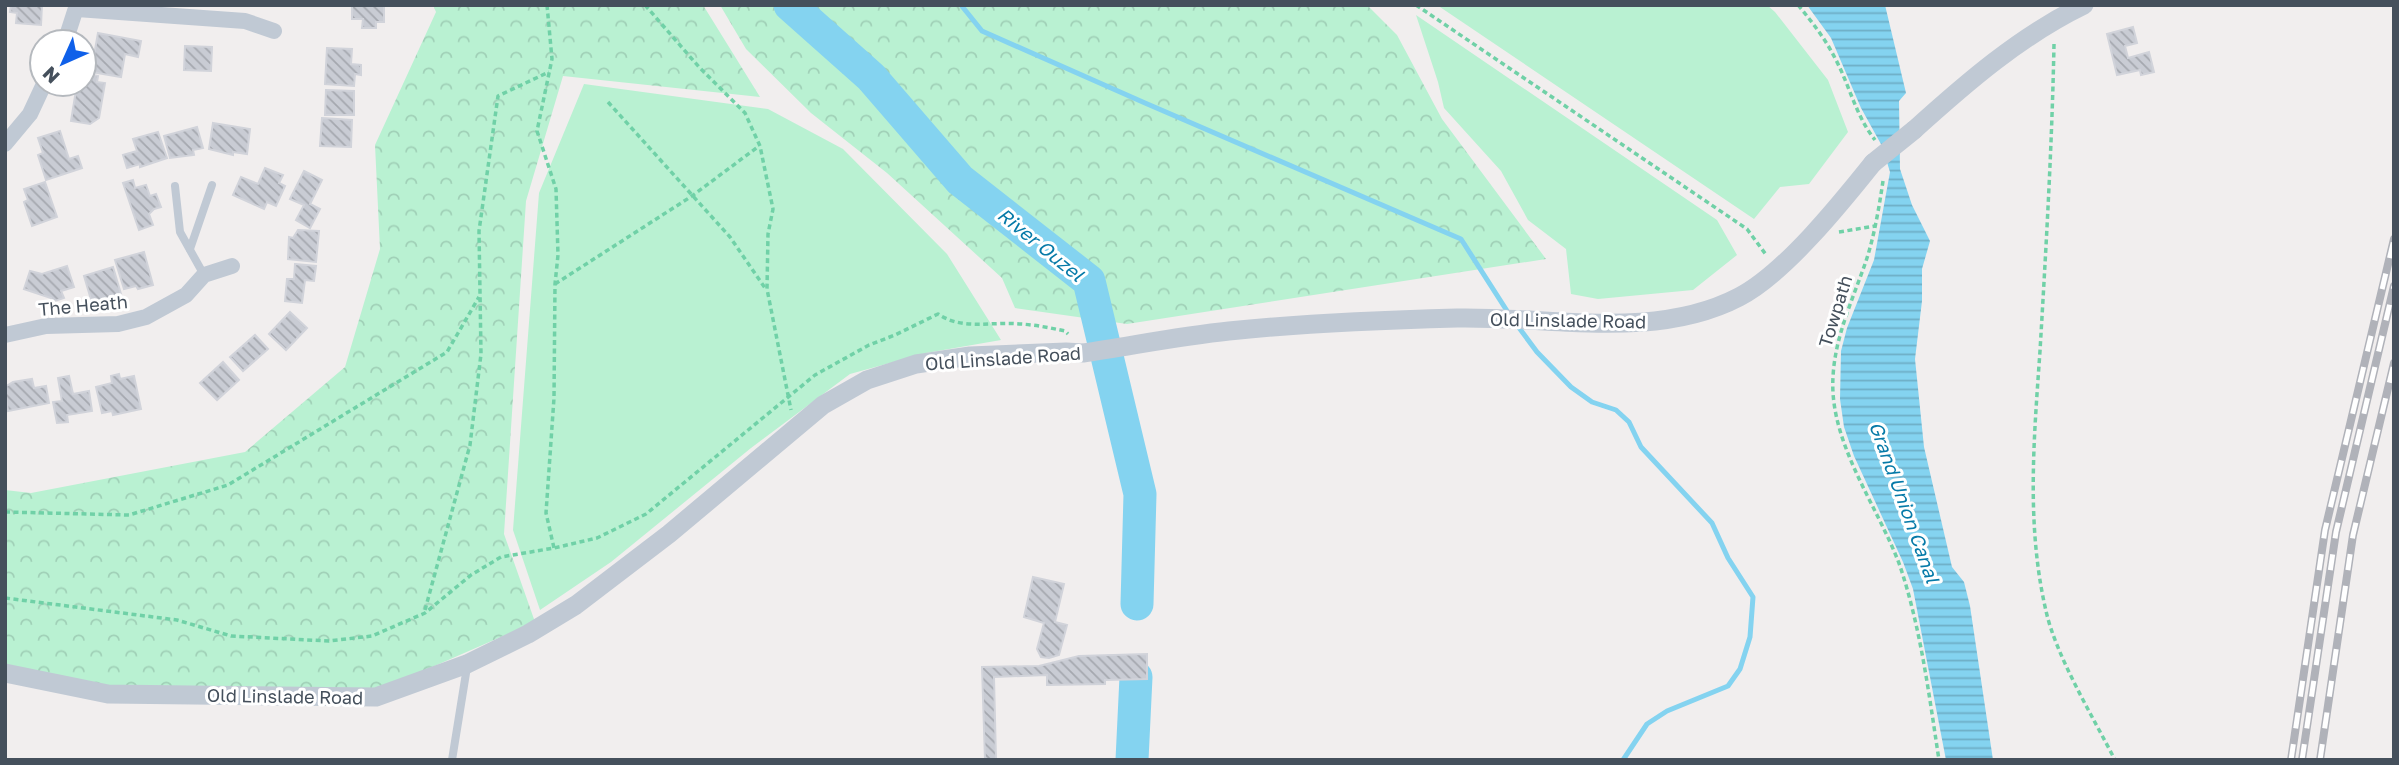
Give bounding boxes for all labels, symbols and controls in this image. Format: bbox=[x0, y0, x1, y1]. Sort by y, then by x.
north arrow bbox=[28, 28, 98, 98]
text: N bbox=[37, 62, 64, 89]
water label: River Ouzel bbox=[993, 202, 1089, 286]
street label: Towpath bbox=[1814, 272, 1856, 350]
street label: The Heath bbox=[37, 290, 129, 320]
street label: Old Linslade Road bbox=[1490, 308, 1646, 332]
street label: Old Linslade Road bbox=[924, 342, 1082, 374]
water label: Grand Union Canal bbox=[1865, 418, 1945, 587]
street label: Old Linslade Road bbox=[207, 684, 363, 708]

